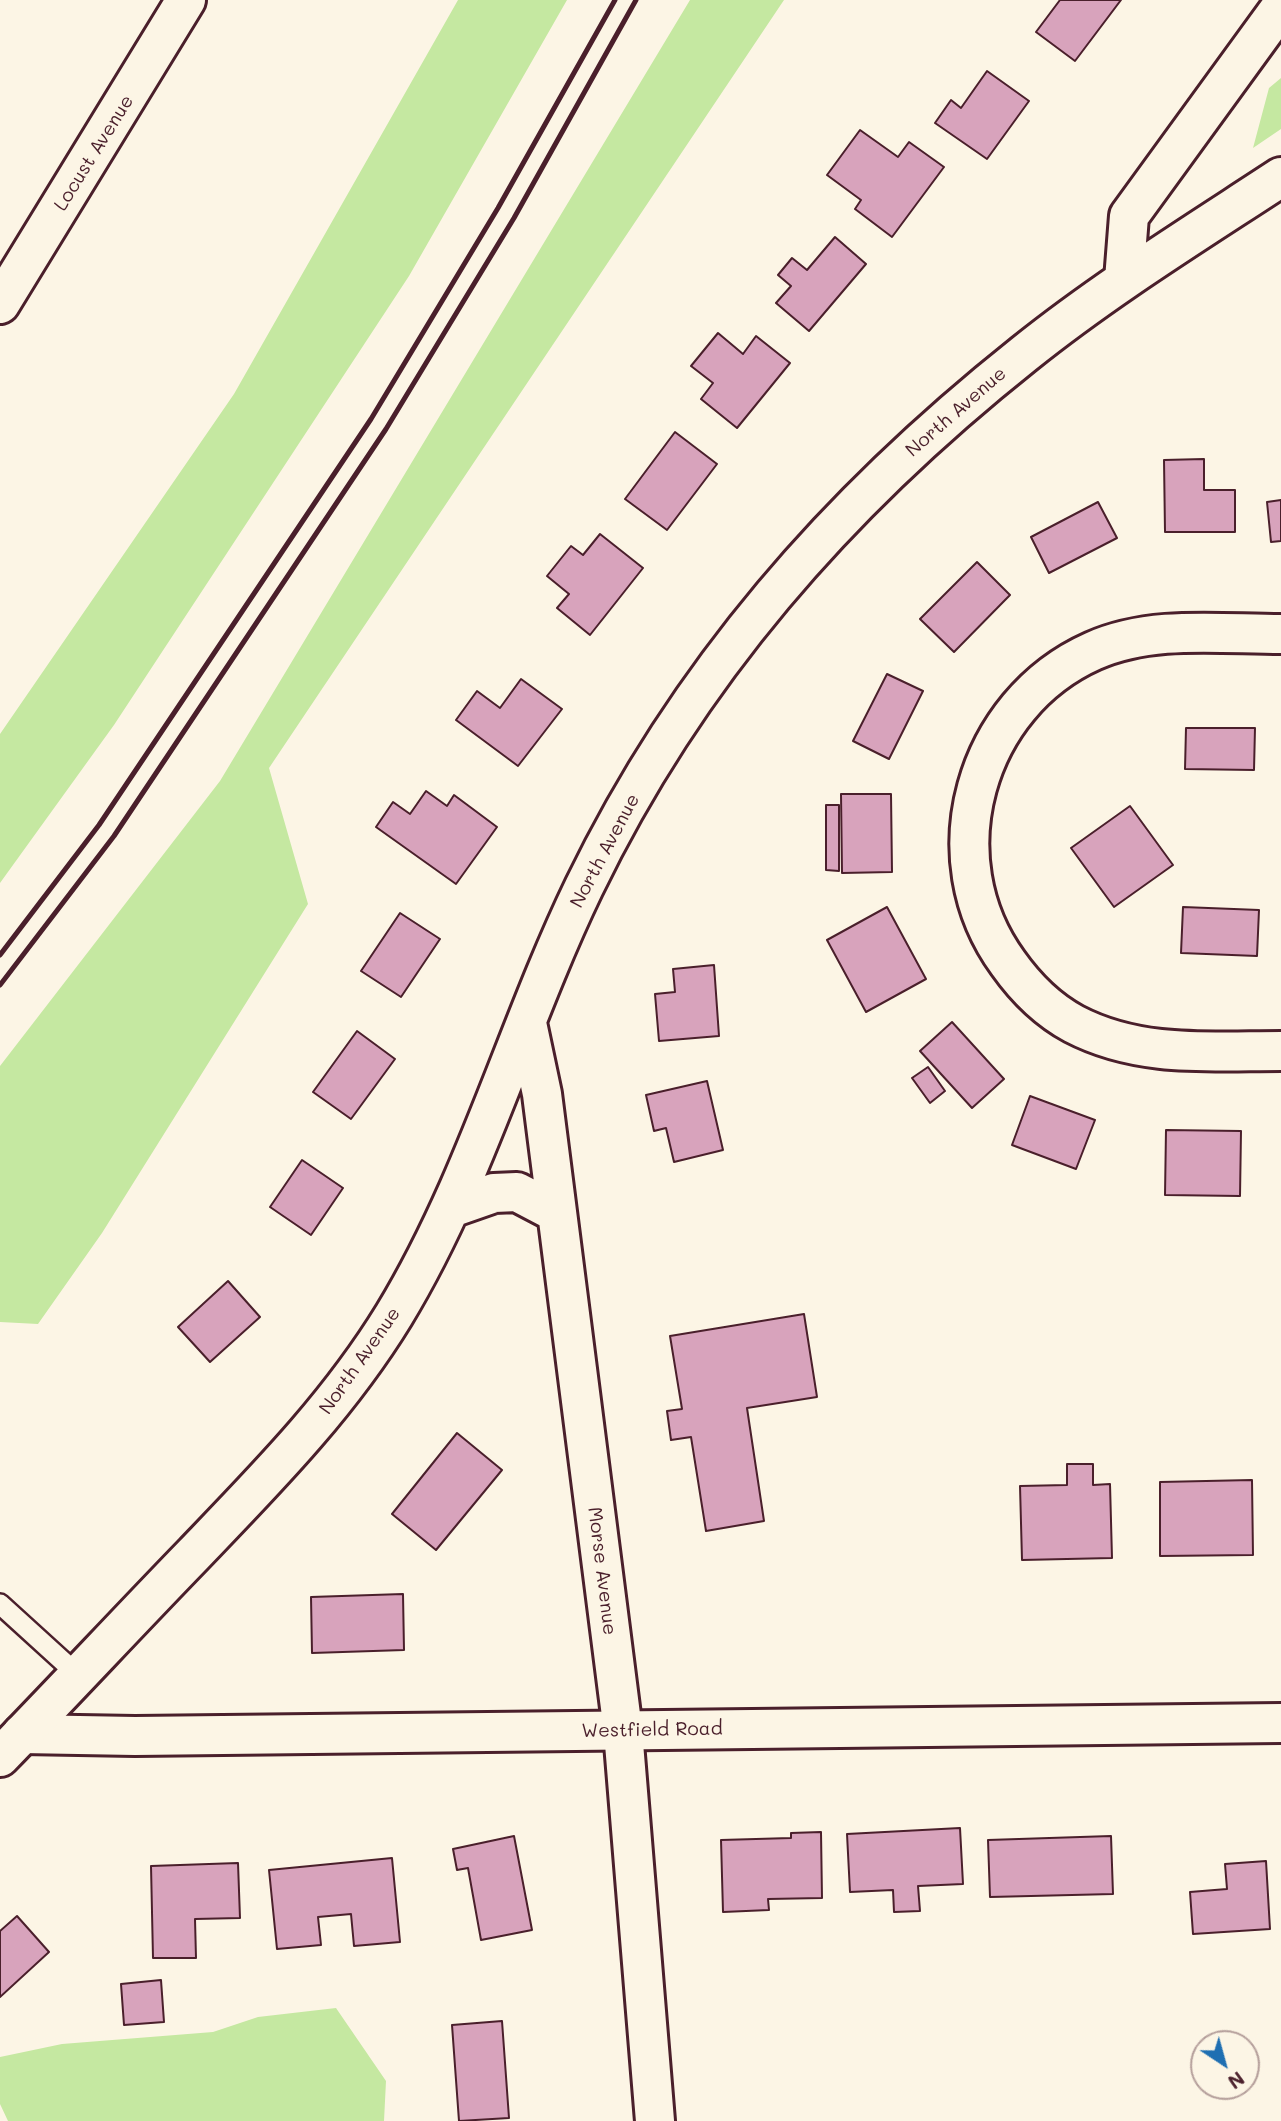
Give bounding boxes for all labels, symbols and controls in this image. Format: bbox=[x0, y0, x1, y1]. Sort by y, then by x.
street label: Locust Avenue bbox=[49, 91, 139, 215]
street label: North Avenue bbox=[901, 362, 1011, 462]
street label: North Avenue bbox=[565, 790, 645, 912]
street label: North Avenue bbox=[315, 1303, 405, 1419]
street label: Morse Avenue bbox=[583, 1506, 621, 1636]
street label: Westfield Road bbox=[581, 1717, 723, 1743]
north arrow bbox=[1190, 2030, 1260, 2100]
text: N bbox=[1223, 2066, 1250, 2095]

